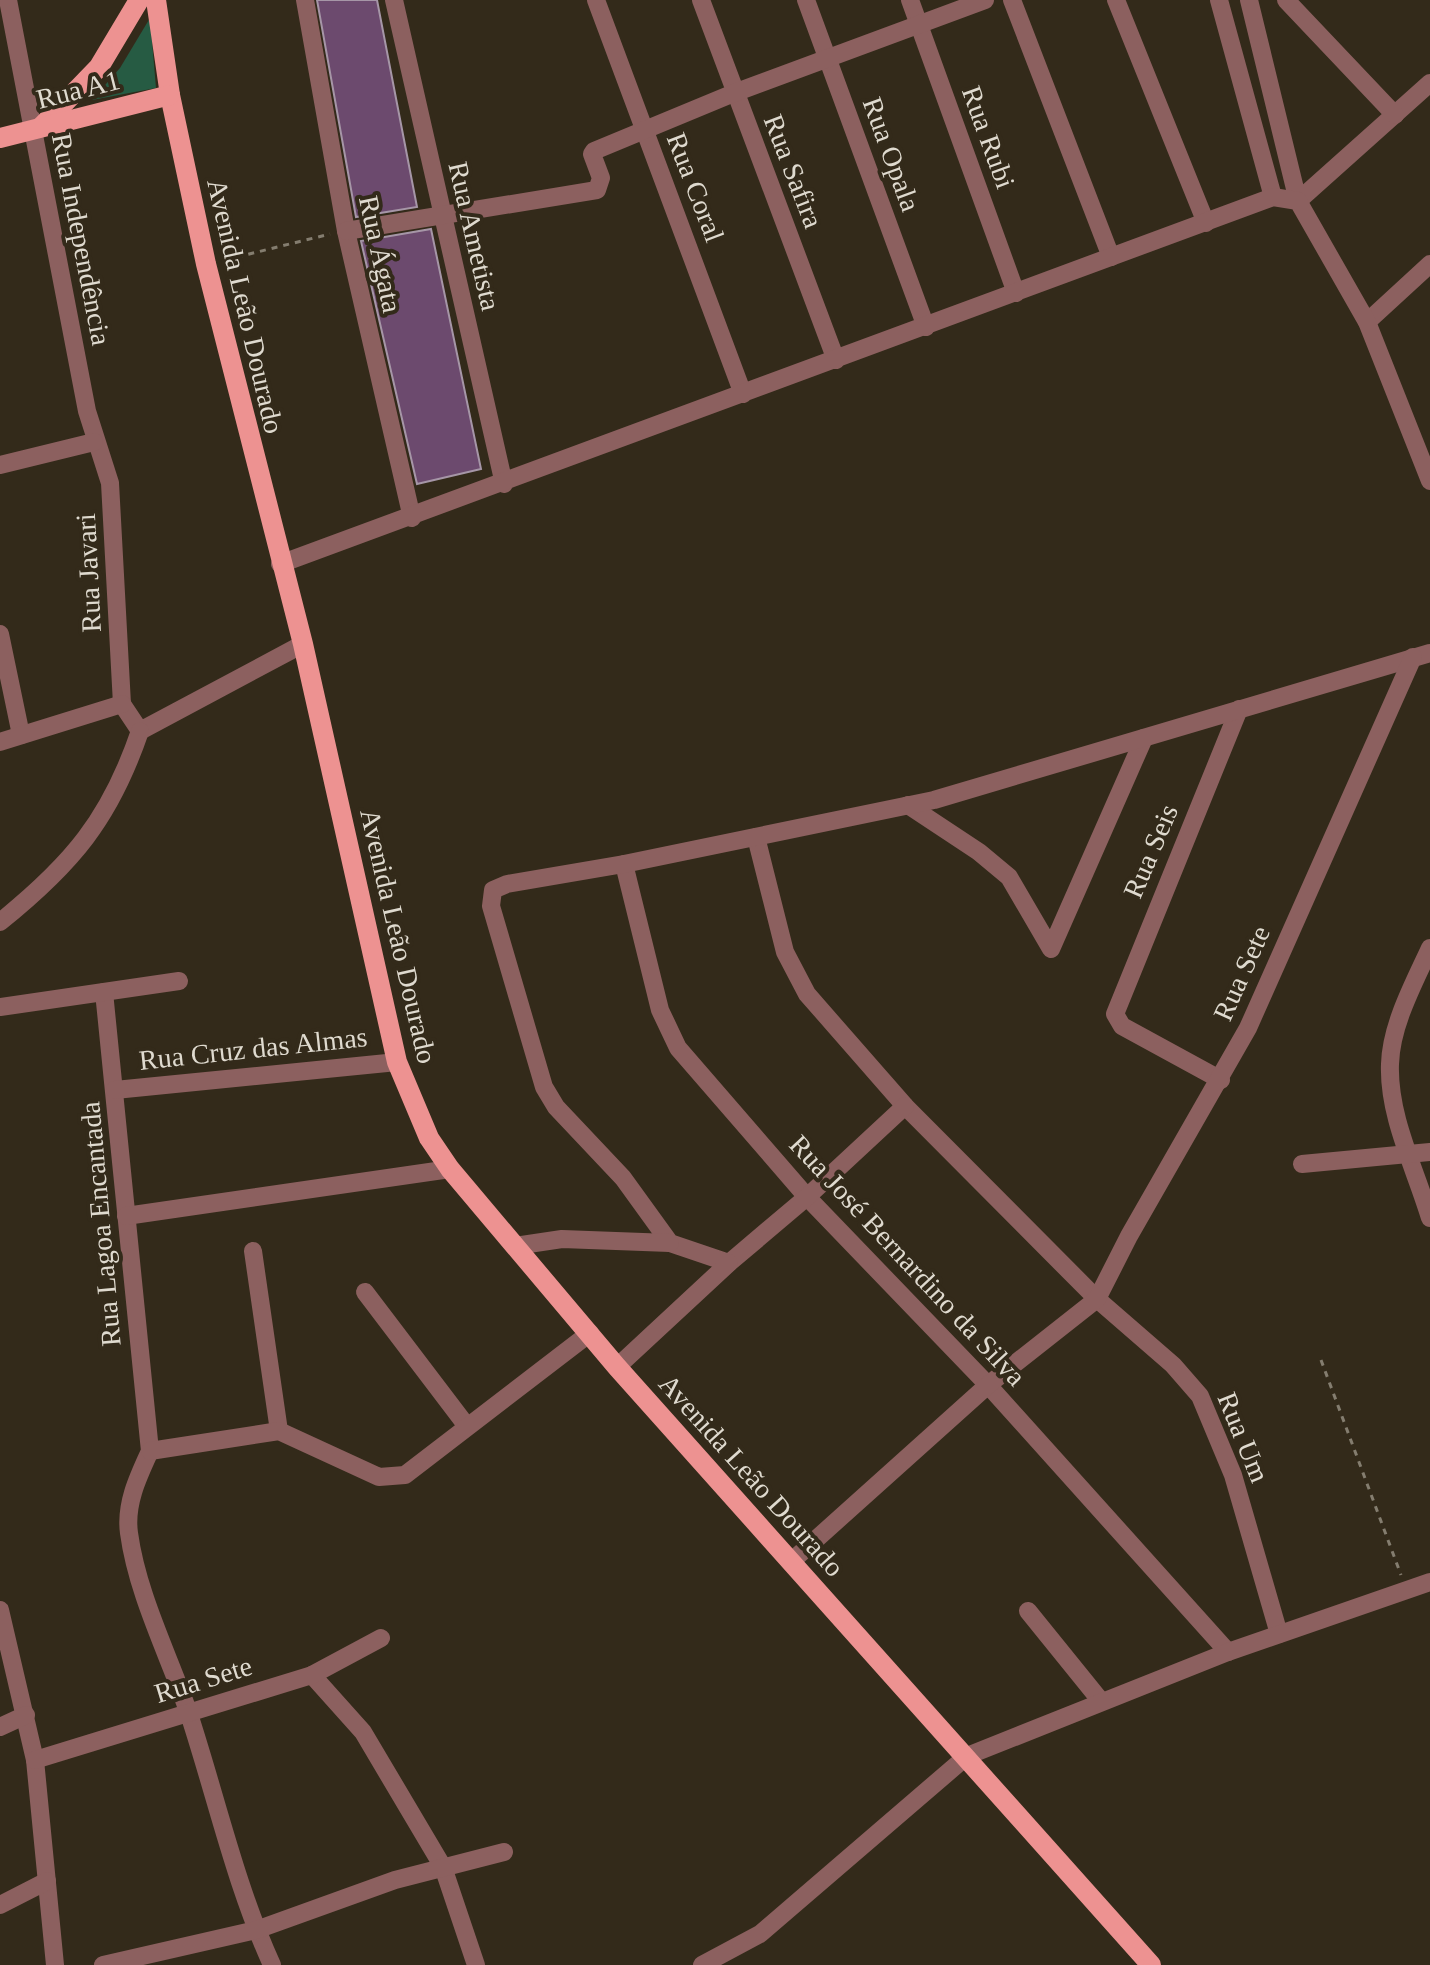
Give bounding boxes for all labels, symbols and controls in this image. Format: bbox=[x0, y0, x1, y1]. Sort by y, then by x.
street label: Rua A1 bbox=[33, 64, 123, 115]
street label: Rua Rubi bbox=[956, 82, 1021, 193]
street label: Rua Opala bbox=[857, 93, 927, 216]
street label: Rua Safira bbox=[758, 110, 830, 233]
street label: Rua Coral bbox=[661, 128, 731, 246]
street label: Rua Independência bbox=[46, 130, 117, 348]
street label: Rua Ametista bbox=[442, 159, 507, 314]
street label: Avenida Leão Dourado bbox=[201, 176, 290, 437]
street label: Rua Ágata bbox=[353, 193, 408, 316]
street label: Rua Javari bbox=[70, 513, 107, 633]
street label: Rua Seis bbox=[1117, 800, 1184, 903]
street label: Avenida Leão Dourado bbox=[354, 806, 443, 1067]
street label: Rua Sete bbox=[1207, 921, 1276, 1025]
street label: Rua Cruz das Almas bbox=[137, 1021, 369, 1076]
street label: Rua Lagoa Encantada bbox=[74, 1100, 127, 1348]
street label: Rua José Bernardino da Silva bbox=[783, 1129, 1032, 1392]
street label: Avenida Leão Dourado bbox=[653, 1368, 850, 1583]
street label: Rua Um bbox=[1212, 1388, 1276, 1487]
street label: Rua Sete bbox=[151, 1650, 256, 1709]

